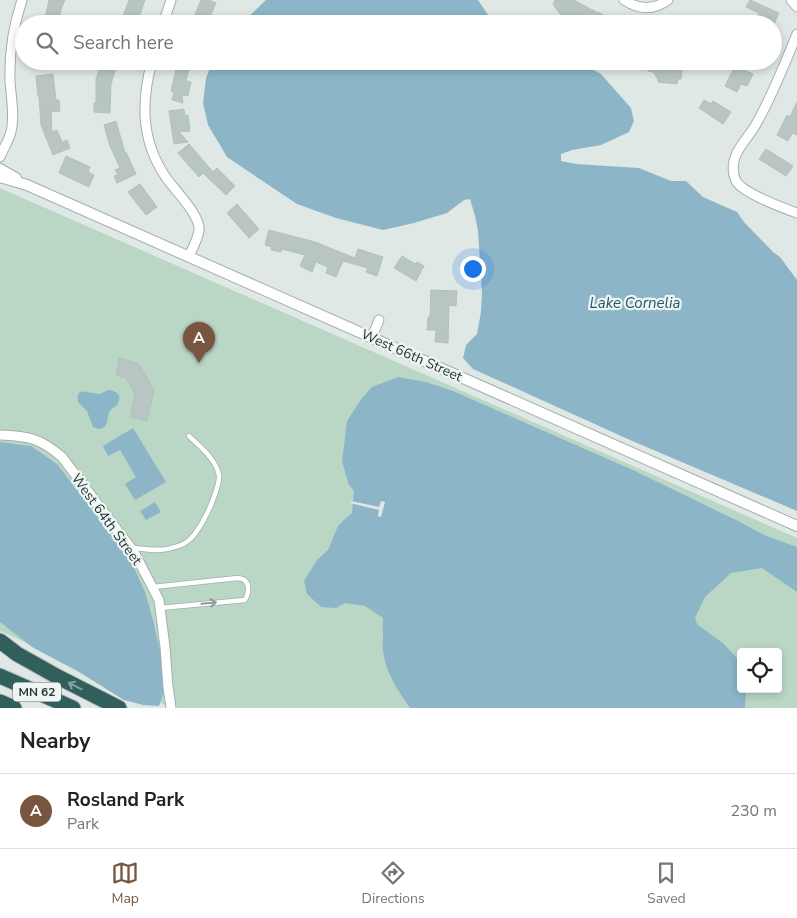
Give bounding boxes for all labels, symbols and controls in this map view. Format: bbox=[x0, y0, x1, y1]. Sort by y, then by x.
search box bbox=[15, 15, 782, 70]
icon: search bbox=[33, 29, 61, 57]
text: Search here bbox=[73, 30, 174, 56]
your location bbox=[460, 256, 486, 282]
water label: Lake Cornelia bbox=[590, 293, 680, 313]
pin: A bbox=[183, 322, 215, 363]
street label: West 66th Street bbox=[358, 325, 465, 386]
street label: West 64th Street bbox=[67, 470, 146, 569]
one-way arrow bbox=[201, 598, 217, 608]
map controls bbox=[737, 648, 782, 693]
button: locate bbox=[737, 648, 782, 693]
one-way arrow bbox=[68, 681, 83, 690]
road number: MN 62 bbox=[13, 682, 61, 702]
text: Nearby bbox=[20, 727, 90, 755]
text: Rosland Park bbox=[67, 787, 184, 813]
text: A bbox=[30, 800, 42, 822]
text: 230 m bbox=[730, 800, 777, 822]
text: Park bbox=[67, 813, 99, 835]
tab: Map bbox=[111, 859, 139, 908]
tab: Directions bbox=[362, 859, 425, 908]
tab: Saved bbox=[647, 859, 686, 908]

